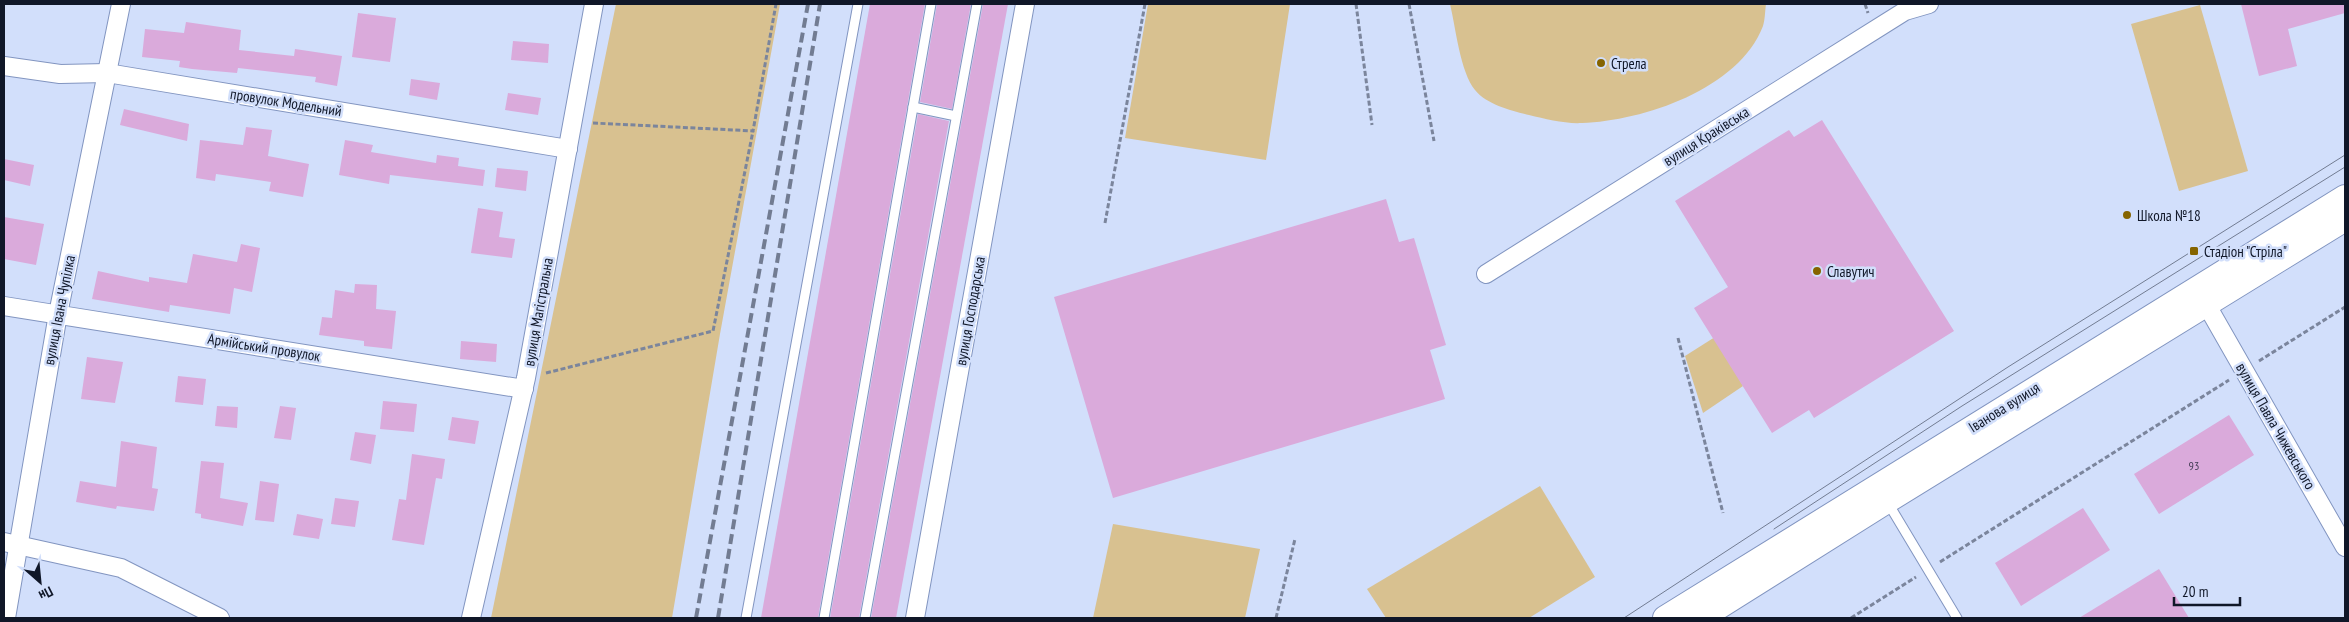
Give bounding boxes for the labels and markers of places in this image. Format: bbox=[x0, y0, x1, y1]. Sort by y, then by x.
place label: Стрела bbox=[1611, 54, 1647, 73]
marker: Стрела bbox=[1595, 57, 1607, 69]
place label: Школа №18 bbox=[2137, 206, 2201, 225]
marker: Школа №18 bbox=[2121, 209, 2133, 221]
place label: Стадіон "Стріла" bbox=[2204, 242, 2287, 261]
marker: Стадіон "Стріла" bbox=[2188, 245, 2200, 257]
place label: Славутич bbox=[1827, 262, 1875, 281]
marker: Славутич bbox=[1811, 265, 1823, 277]

